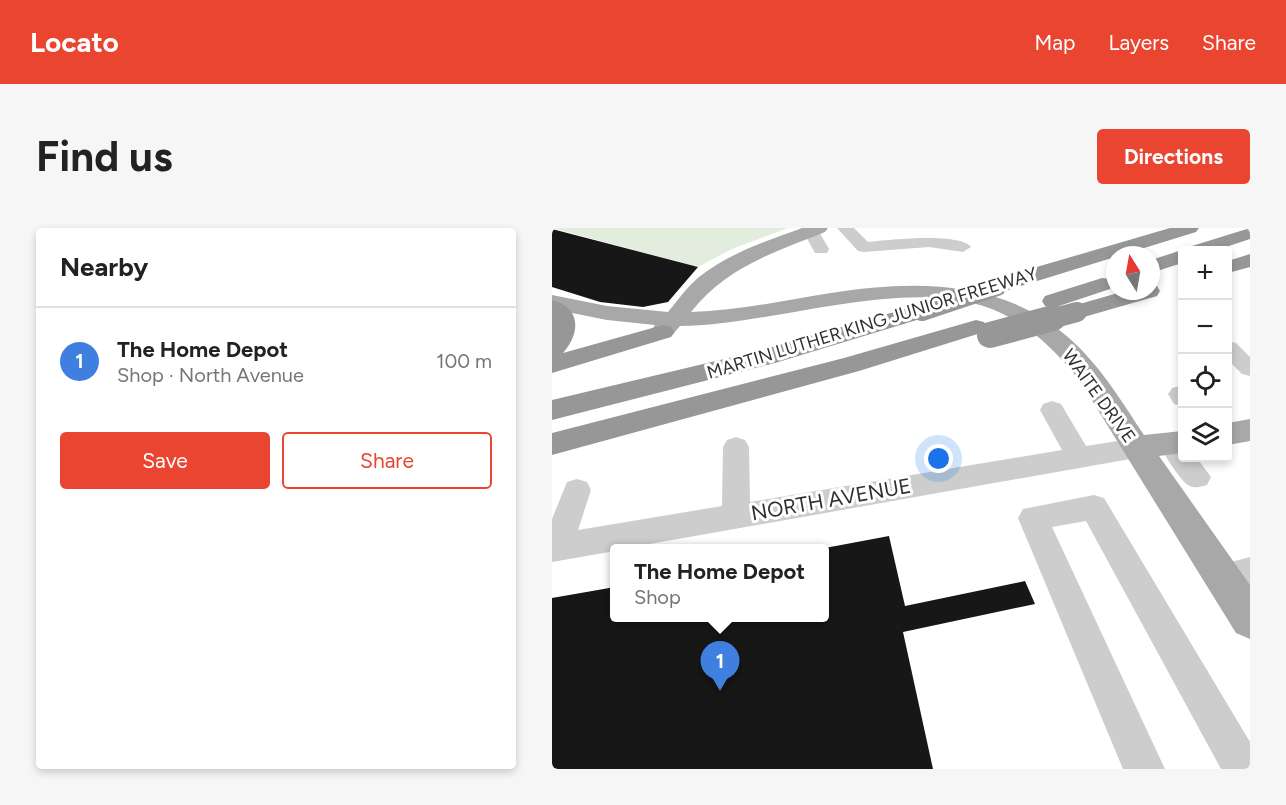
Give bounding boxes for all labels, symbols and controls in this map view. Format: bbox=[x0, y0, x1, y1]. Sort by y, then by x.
text: Locato bbox=[30, 25, 119, 59]
text: Map bbox=[1035, 30, 1075, 55]
text: Layers bbox=[1108, 30, 1169, 55]
text: Share bbox=[1202, 30, 1256, 55]
button: Directions bbox=[1097, 129, 1250, 184]
text: Find us bbox=[36, 131, 173, 182]
north arrow bbox=[1106, 246, 1160, 300]
map controls bbox=[1178, 246, 1232, 462]
button: + bbox=[1178, 246, 1232, 300]
text: Nearby bbox=[60, 251, 148, 283]
street label: MARTIN LUTHER KING JUNIOR FREEWAY bbox=[704, 262, 1040, 384]
button: − bbox=[1178, 300, 1232, 354]
text: The Home Depot bbox=[117, 336, 288, 363]
street label: WAITE DRIVE bbox=[1058, 345, 1140, 447]
text: 1 bbox=[75, 349, 84, 373]
text: 100 m bbox=[436, 349, 492, 373]
button: locate bbox=[1178, 354, 1232, 408]
text: Shop · North Avenue bbox=[117, 363, 304, 387]
button: layers bbox=[1178, 408, 1232, 462]
button: Save bbox=[60, 432, 270, 489]
button: Share bbox=[282, 432, 492, 489]
your location bbox=[924, 444, 953, 473]
street label: NORTH AVENUE bbox=[749, 473, 913, 525]
popup bbox=[610, 544, 829, 622]
text: The Home Depot bbox=[634, 558, 805, 585]
text: Shop bbox=[634, 585, 681, 609]
pin: 1 bbox=[700, 642, 740, 691]

